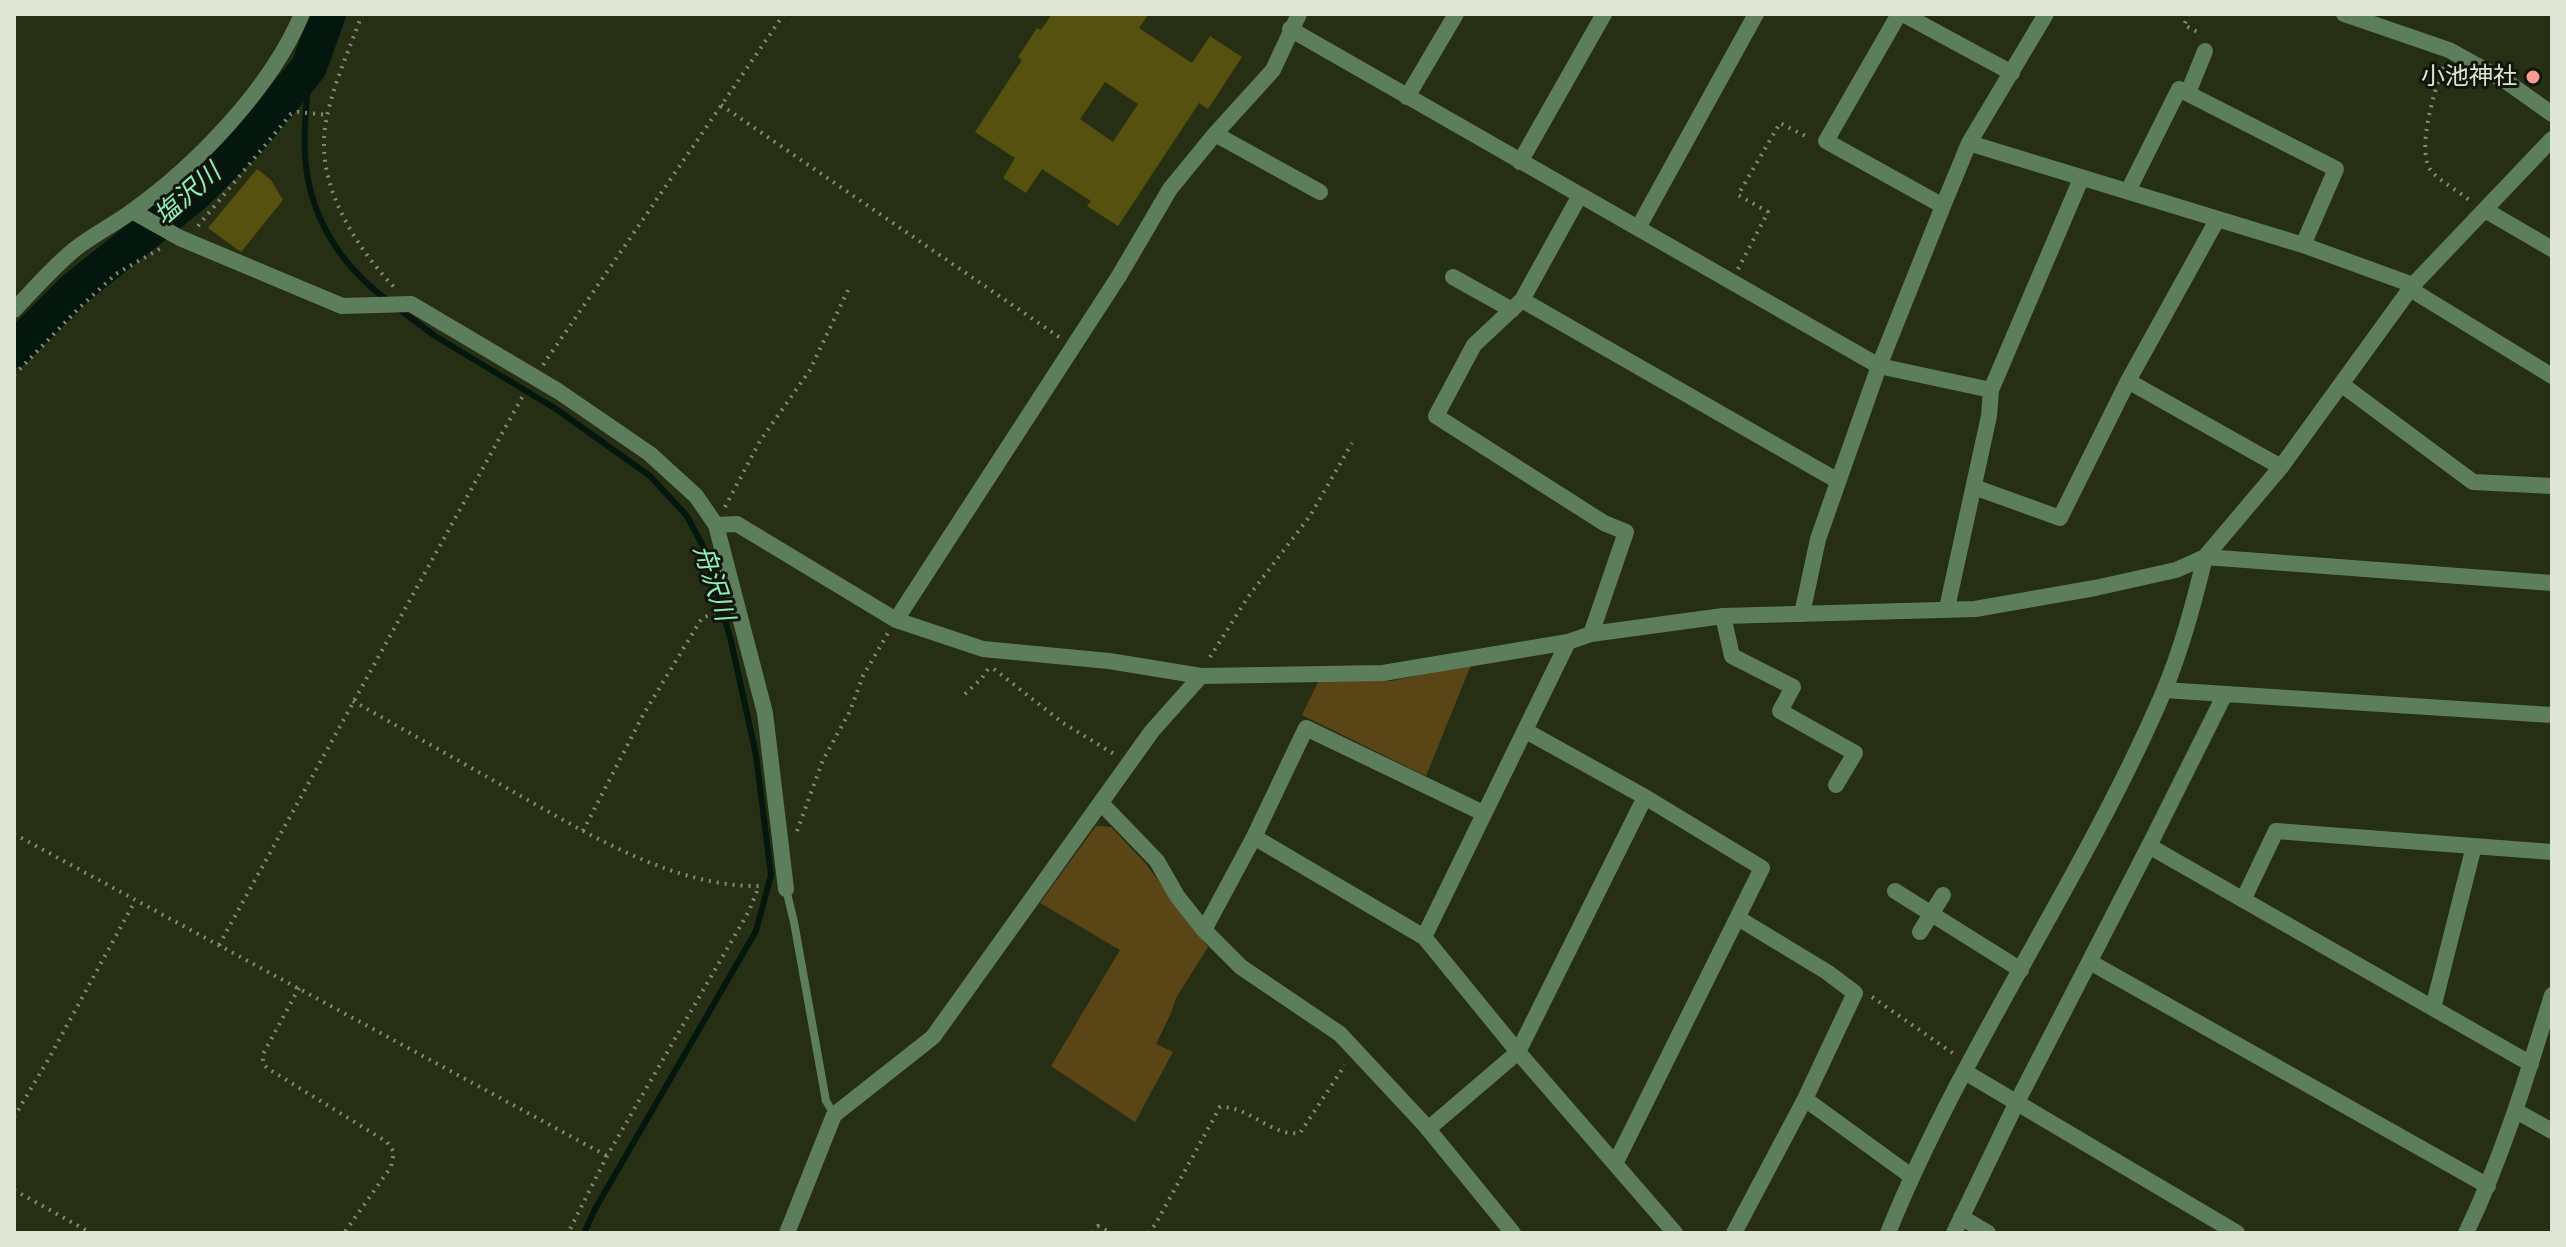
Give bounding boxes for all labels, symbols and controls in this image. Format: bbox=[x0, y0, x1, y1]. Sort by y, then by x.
place label: 小池神社 bbox=[2421, 63, 2517, 91]
marker: 小池神社 bbox=[2524, 68, 2542, 86]
water label: 塩沢川 bbox=[148, 158, 228, 232]
water label: 舟沢川 bbox=[686, 541, 740, 625]

